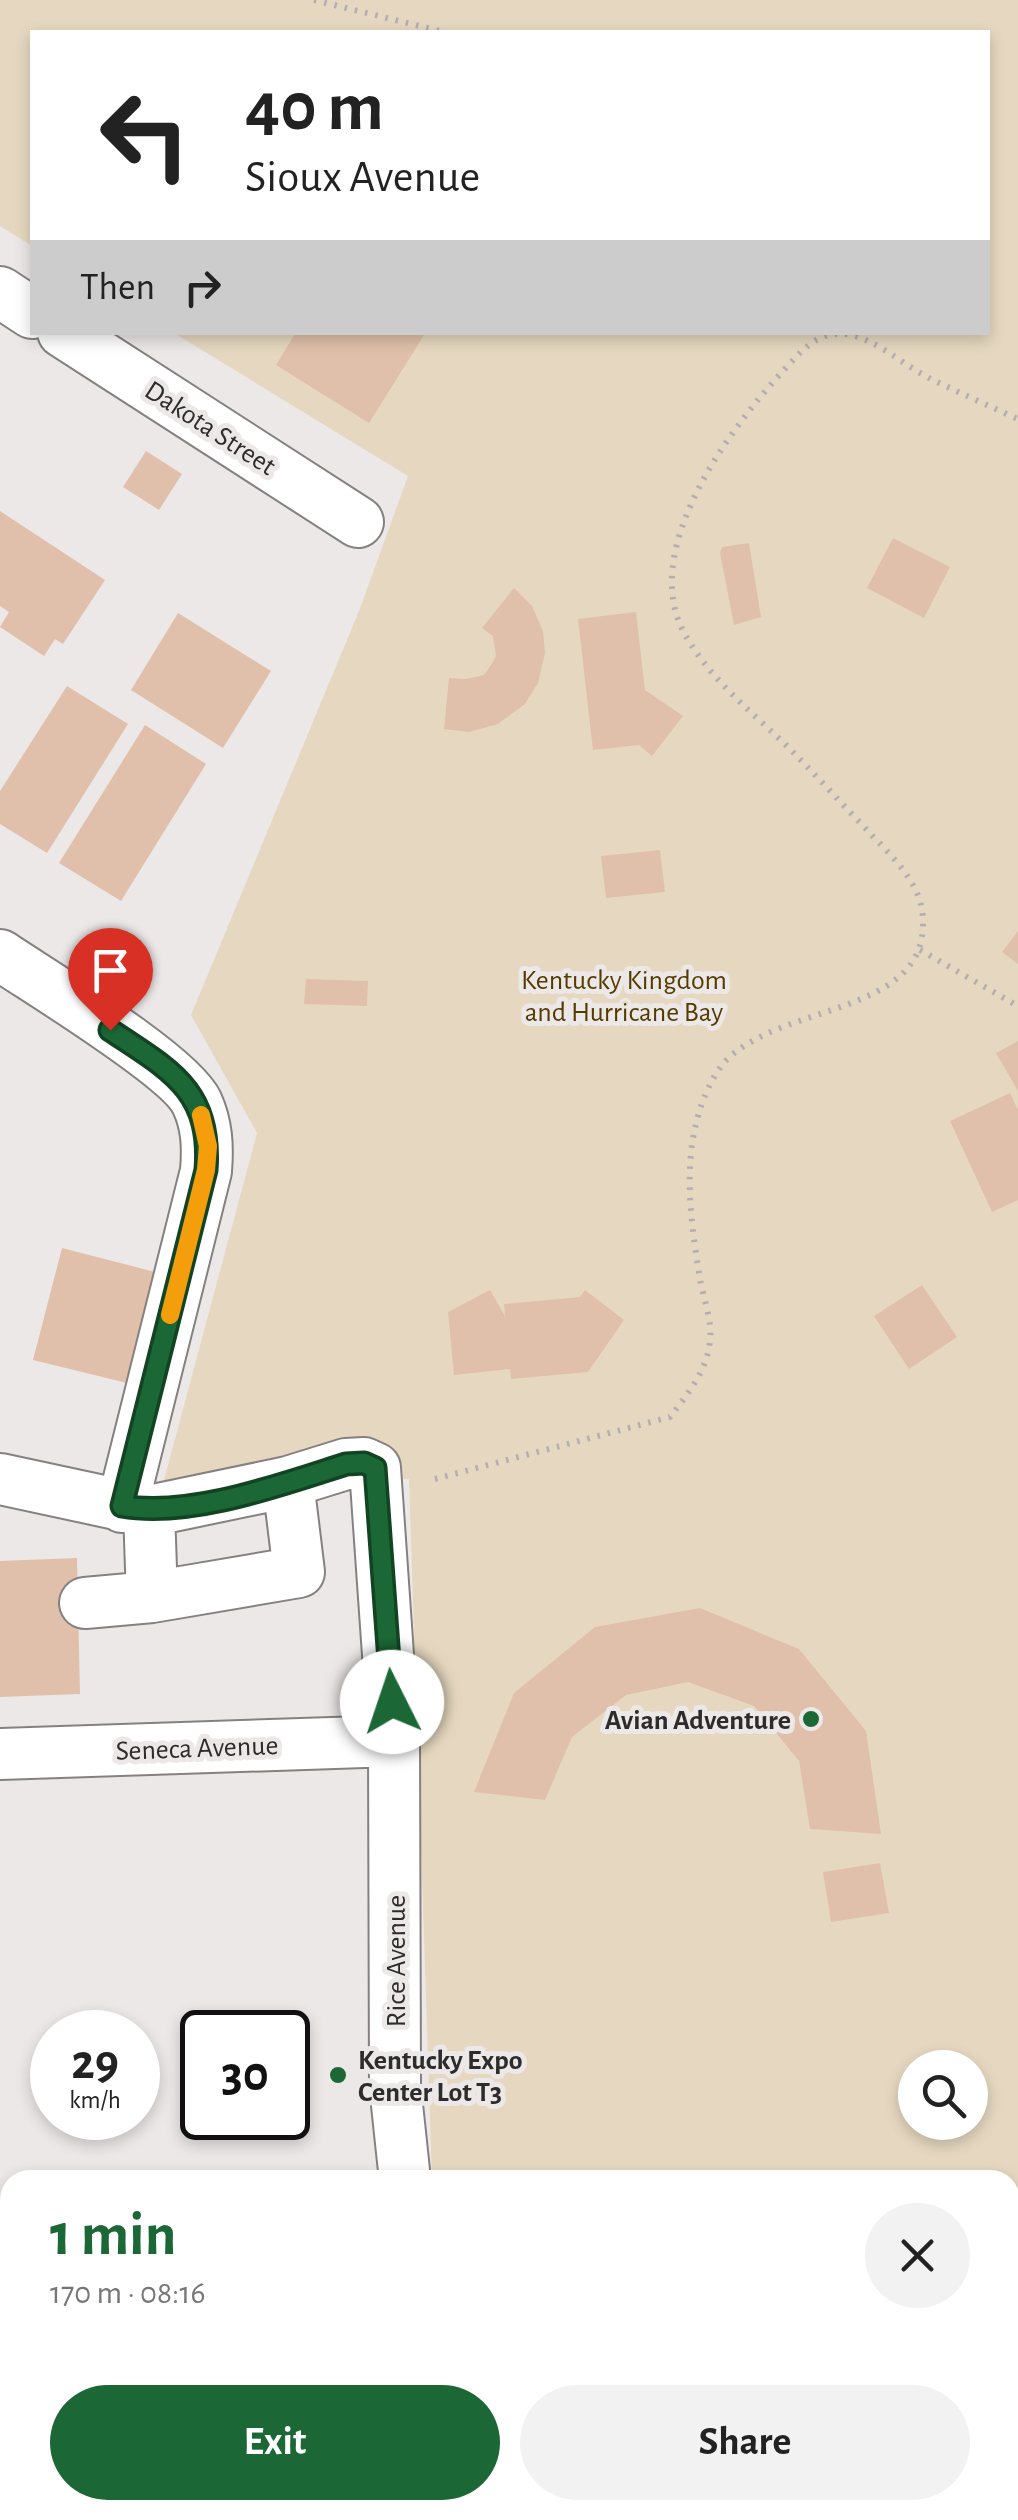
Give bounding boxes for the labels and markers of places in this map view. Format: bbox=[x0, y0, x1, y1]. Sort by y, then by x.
pin bbox=[68, 928, 153, 1031]
place label: Avian Adventure bbox=[605, 1707, 791, 1735]
marker: Avian Adventure bbox=[800, 1708, 822, 1730]
place label: Kentucky Expo Center Lot T3 bbox=[358, 2047, 523, 2107]
marker: Kentucky Expo Center Lot T3 bbox=[327, 2064, 349, 2086]

